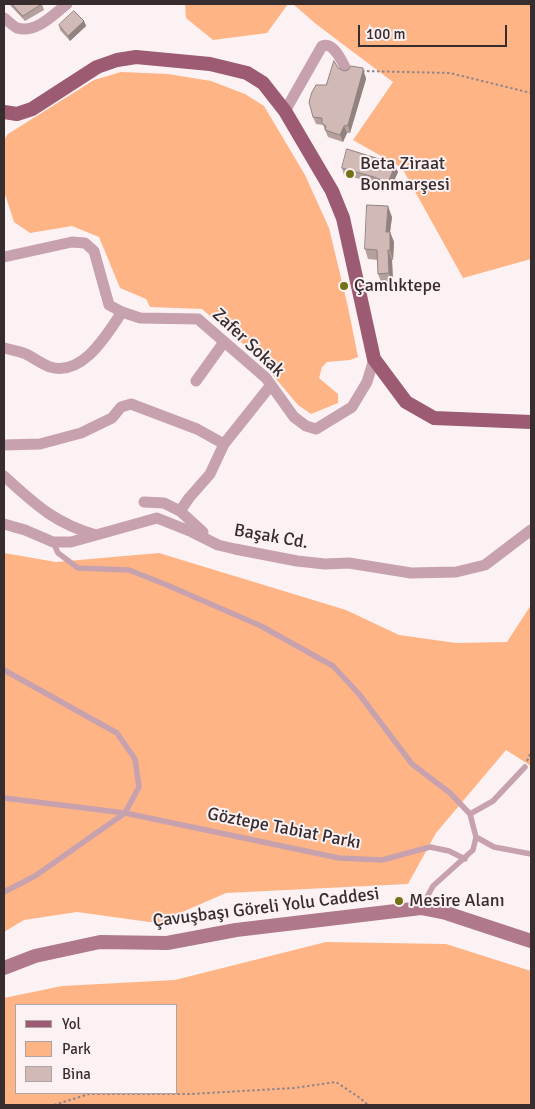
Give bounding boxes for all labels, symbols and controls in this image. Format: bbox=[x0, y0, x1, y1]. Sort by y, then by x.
scale bar bbox=[360, 15, 509, 47]
text: 100 m bbox=[366, 25, 406, 43]
place label: Beta Ziraat Bonmarşesi bbox=[360, 153, 450, 195]
marker: Beta Ziraat Bonmarşesi bbox=[344, 168, 356, 180]
place label: Çamlıktepe bbox=[354, 275, 441, 297]
marker: Çamlıktepe bbox=[338, 280, 350, 292]
street label: Zafer Sokak bbox=[207, 304, 289, 382]
street label: Başak Cd. bbox=[232, 520, 310, 554]
street label: Göztepe Tabiat Parkı bbox=[205, 804, 363, 854]
street label: Çavuşbaşı Göreli Yolu Caddesi bbox=[151, 883, 381, 933]
place label: Mesire Alanı bbox=[409, 890, 505, 912]
marker: Mesire Alanı bbox=[393, 895, 405, 907]
legend bbox=[15, 1004, 178, 1094]
text: Yol bbox=[62, 1015, 81, 1033]
text: Park bbox=[62, 1040, 91, 1058]
text: Bina bbox=[62, 1065, 91, 1083]

